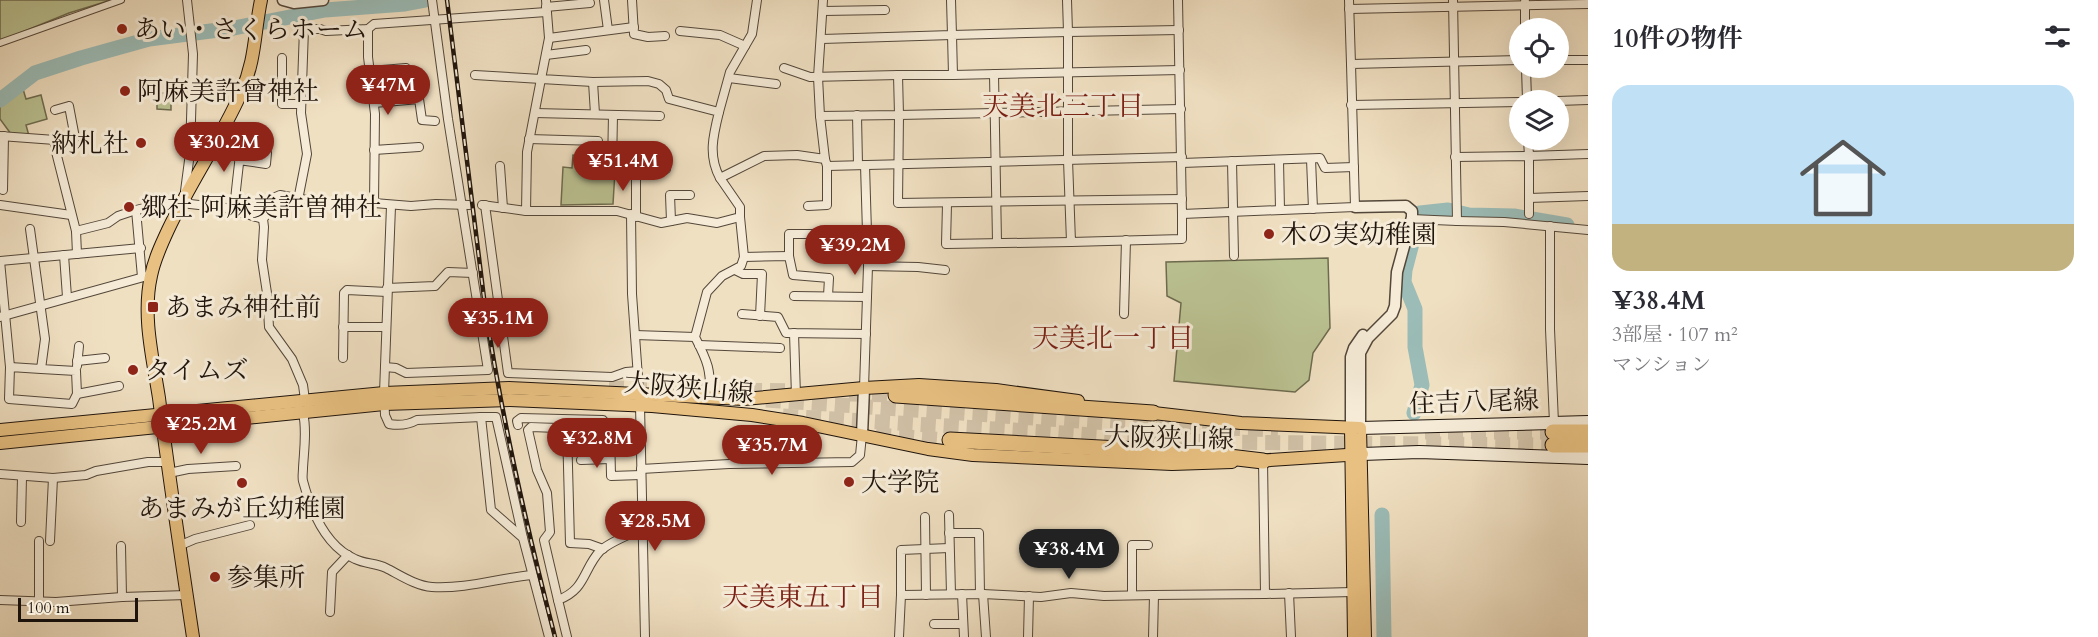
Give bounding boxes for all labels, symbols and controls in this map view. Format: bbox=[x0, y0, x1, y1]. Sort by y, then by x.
place label: あい・さくらホーム bbox=[134, 12, 368, 47]
map controls bbox=[1509, 18, 1569, 150]
button: locate bbox=[1509, 18, 1569, 78]
icon: filters bbox=[2041, 20, 2074, 53]
text: 10件の物件 bbox=[1612, 21, 1743, 56]
marker: あい・さくらホーム bbox=[115, 22, 129, 36]
pin: ¥47M bbox=[352, 65, 424, 116]
text: ¥47M bbox=[360, 71, 416, 98]
place label: 阿麻美許曾神社 bbox=[137, 74, 319, 109]
marker: 阿麻美許曾神社 bbox=[118, 84, 132, 98]
district label: 天美北三丁目 bbox=[982, 88, 1144, 125]
button: layers bbox=[1509, 90, 1569, 150]
pin: ¥30.2M bbox=[175, 122, 273, 173]
icon: home bbox=[1789, 124, 1897, 232]
place label: 納札社 bbox=[51, 126, 129, 161]
text: ¥30.2M bbox=[188, 128, 260, 155]
marker: 納札社 bbox=[134, 136, 148, 150]
pin: ¥51.4M bbox=[574, 141, 672, 192]
text: ¥51.4M bbox=[587, 147, 659, 174]
place label: 郷社 阿麻美許曽神社 bbox=[141, 190, 382, 225]
marker: 郷社 阿麻美許曽神社 bbox=[122, 200, 136, 214]
place label: 木の実幼稚園 bbox=[1281, 217, 1437, 252]
pin: ¥39.2M bbox=[806, 225, 904, 276]
marker: 木の実幼稚園 bbox=[1262, 227, 1276, 241]
text: ¥39.2M bbox=[819, 231, 891, 258]
text: ¥38.4M bbox=[1612, 283, 1705, 318]
place label: あまみ神社前 bbox=[165, 290, 321, 325]
pin: ¥35.1M bbox=[449, 298, 547, 349]
marker: あまみ神社前 bbox=[146, 300, 160, 314]
text: ¥35.1M bbox=[462, 304, 534, 331]
district label: 天美北一丁目 bbox=[1032, 320, 1194, 357]
text: 3部屋 · 107 m² bbox=[1612, 321, 1738, 348]
text: マンション bbox=[1612, 351, 1711, 378]
place label: タイムズ bbox=[145, 353, 248, 388]
marker: タイムズ bbox=[126, 363, 140, 377]
street label: 大阪狭山線 bbox=[623, 365, 755, 411]
street label: 住吉八尾線 bbox=[1408, 382, 1540, 422]
pin: ¥25.2M bbox=[152, 404, 250, 455]
text: ¥25.2M bbox=[165, 410, 237, 437]
pin: ¥32.8M bbox=[548, 418, 646, 469]
street label: 大阪狭山線 bbox=[1104, 419, 1234, 457]
text: ¥32.8M bbox=[561, 424, 633, 451]
pin: ¥35.7M bbox=[723, 425, 821, 476]
text: ¥35.7M bbox=[736, 431, 808, 458]
place label: 大学院 bbox=[861, 465, 939, 500]
marker: 大学院 bbox=[842, 475, 856, 489]
marker: あまみが丘幼稚園 bbox=[235, 476, 249, 490]
place label: あまみが丘幼稚園 bbox=[138, 491, 346, 526]
pin: ¥28.5M bbox=[606, 501, 704, 552]
text: ¥28.5M bbox=[619, 507, 691, 534]
pin: ¥38.4M bbox=[1020, 529, 1118, 580]
text: ¥38.4M bbox=[1033, 535, 1105, 562]
place label: 参集所 bbox=[227, 560, 305, 595]
marker: 参集所 bbox=[208, 570, 222, 584]
district label: 天美東五丁目 bbox=[722, 579, 884, 616]
scale bar bbox=[18, 595, 138, 622]
text: 100 m bbox=[27, 597, 69, 619]

